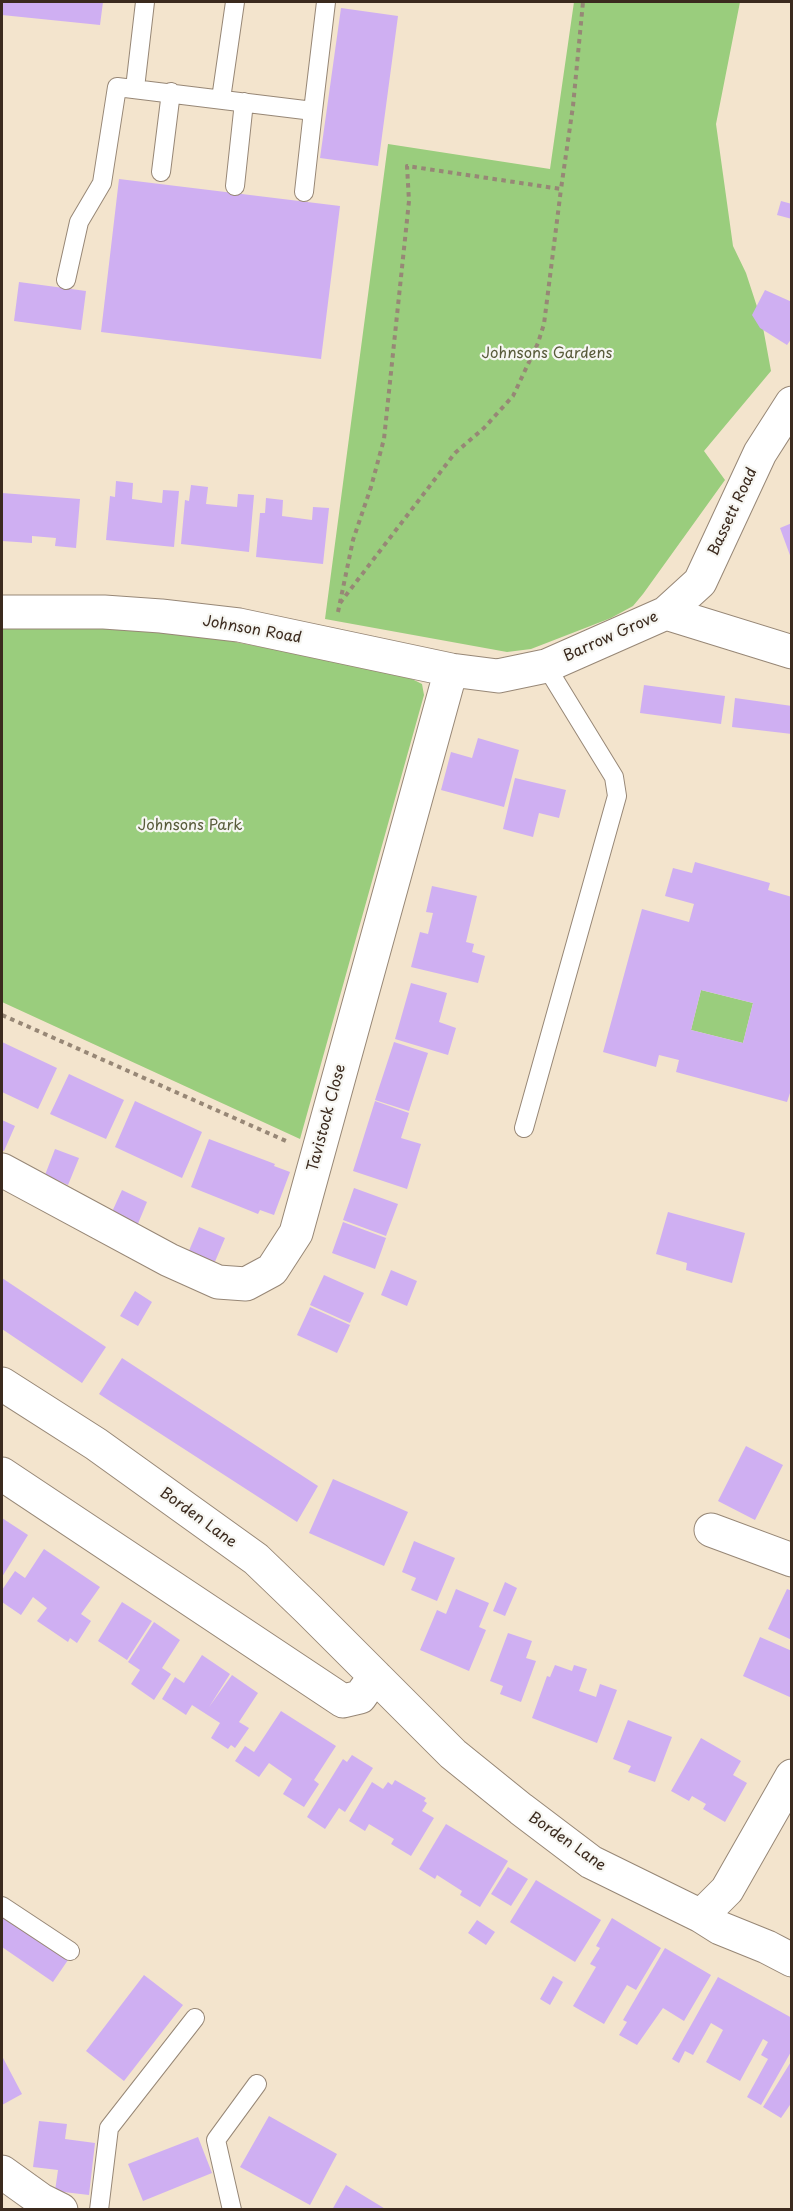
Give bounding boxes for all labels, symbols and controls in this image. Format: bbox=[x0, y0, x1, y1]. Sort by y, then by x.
park label: Johnsons Gardens bbox=[482, 345, 612, 363]
street label: Bassett Road bbox=[705, 465, 761, 559]
street label: Barrow Grove bbox=[561, 608, 661, 666]
street label: Johnson Road bbox=[201, 612, 303, 648]
park label: Johnsons Park bbox=[138, 817, 242, 835]
street label: Tavistock Close bbox=[304, 1062, 350, 1174]
street label: Borden Lane bbox=[156, 1484, 240, 1552]
street label: Borden Lane bbox=[525, 1809, 609, 1875]

